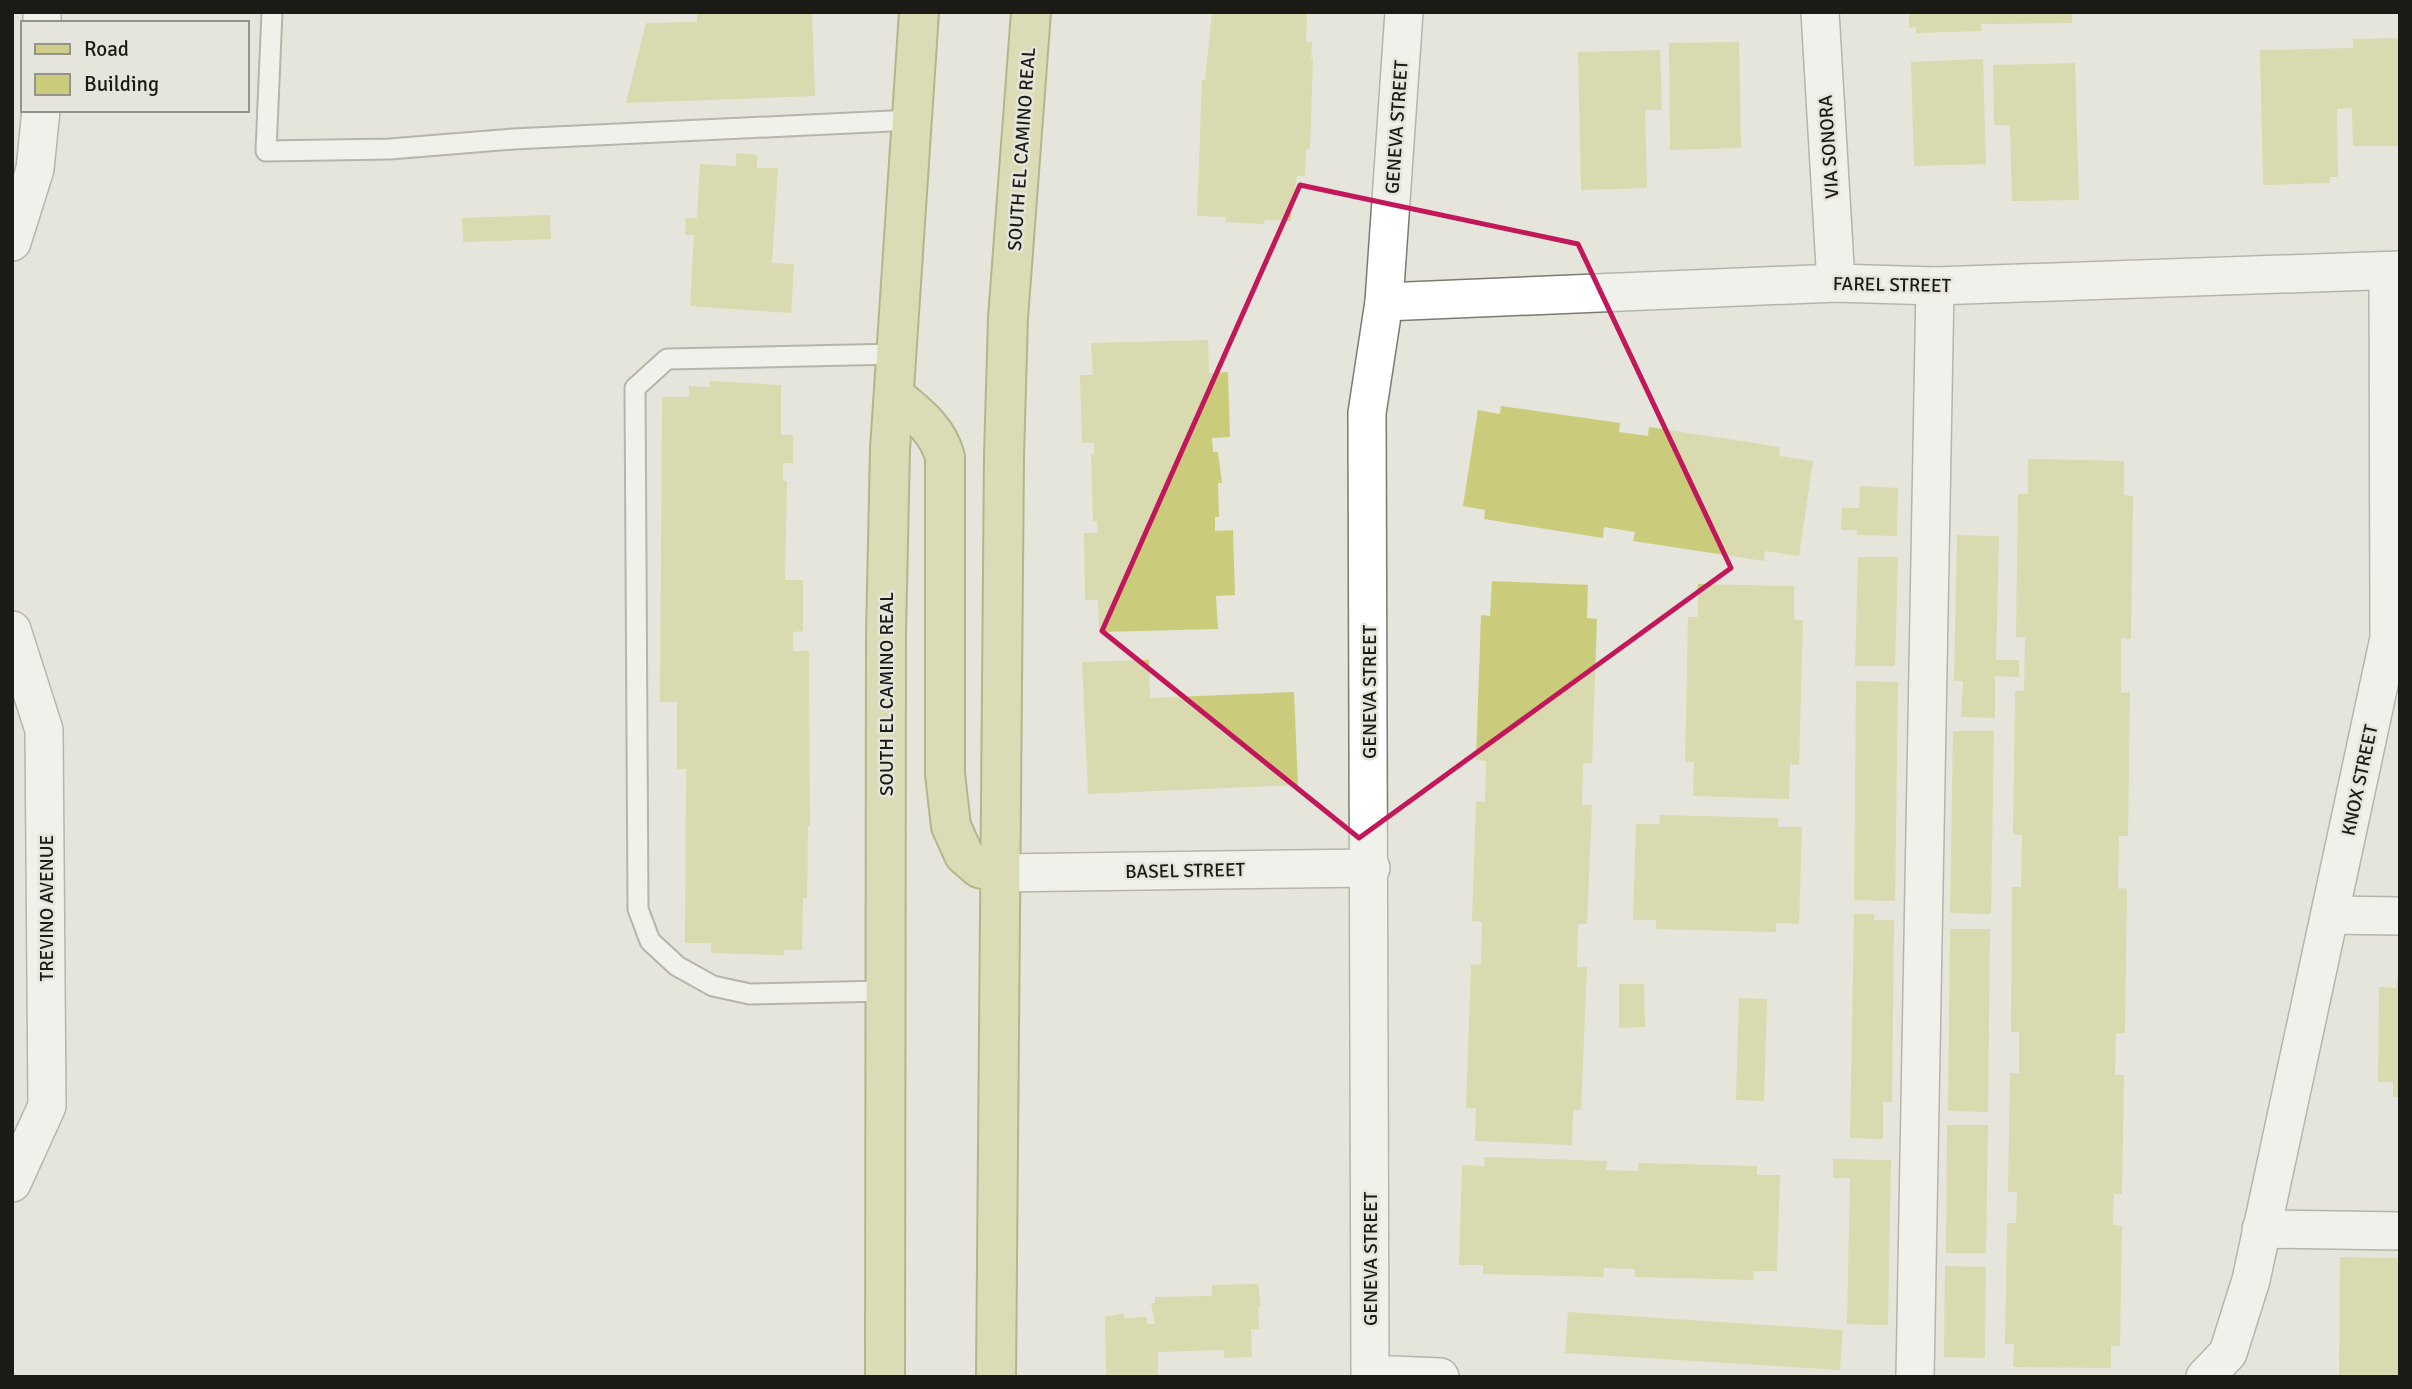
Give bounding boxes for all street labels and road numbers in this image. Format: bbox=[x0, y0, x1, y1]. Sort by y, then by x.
street label: SOUTH EL CAMINO REAL bbox=[1003, 46, 1041, 252]
street label: GENEVA STREET bbox=[1380, 59, 1414, 195]
street label: VIA SONORA bbox=[1813, 94, 1845, 200]
street label: FAREL STREET bbox=[1833, 272, 1952, 298]
street label: SOUTH EL CAMINO REAL bbox=[875, 592, 899, 796]
street label: GENEVA STREET bbox=[1358, 624, 1382, 759]
street label: KNOX STREET bbox=[2336, 722, 2384, 838]
street label: TREVINO AVENUE bbox=[35, 835, 59, 981]
street label: BASEL STREET bbox=[1125, 858, 1246, 884]
street label: GENEVA STREET bbox=[1359, 1191, 1383, 1326]

